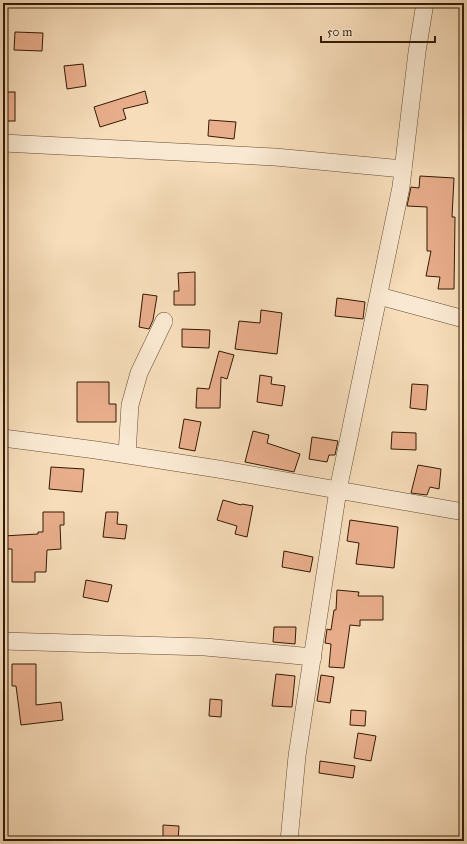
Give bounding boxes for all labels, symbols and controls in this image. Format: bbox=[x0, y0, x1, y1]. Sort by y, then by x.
scale bar bbox=[321, 18, 435, 44]
text: 50 m bbox=[327, 25, 352, 39]

